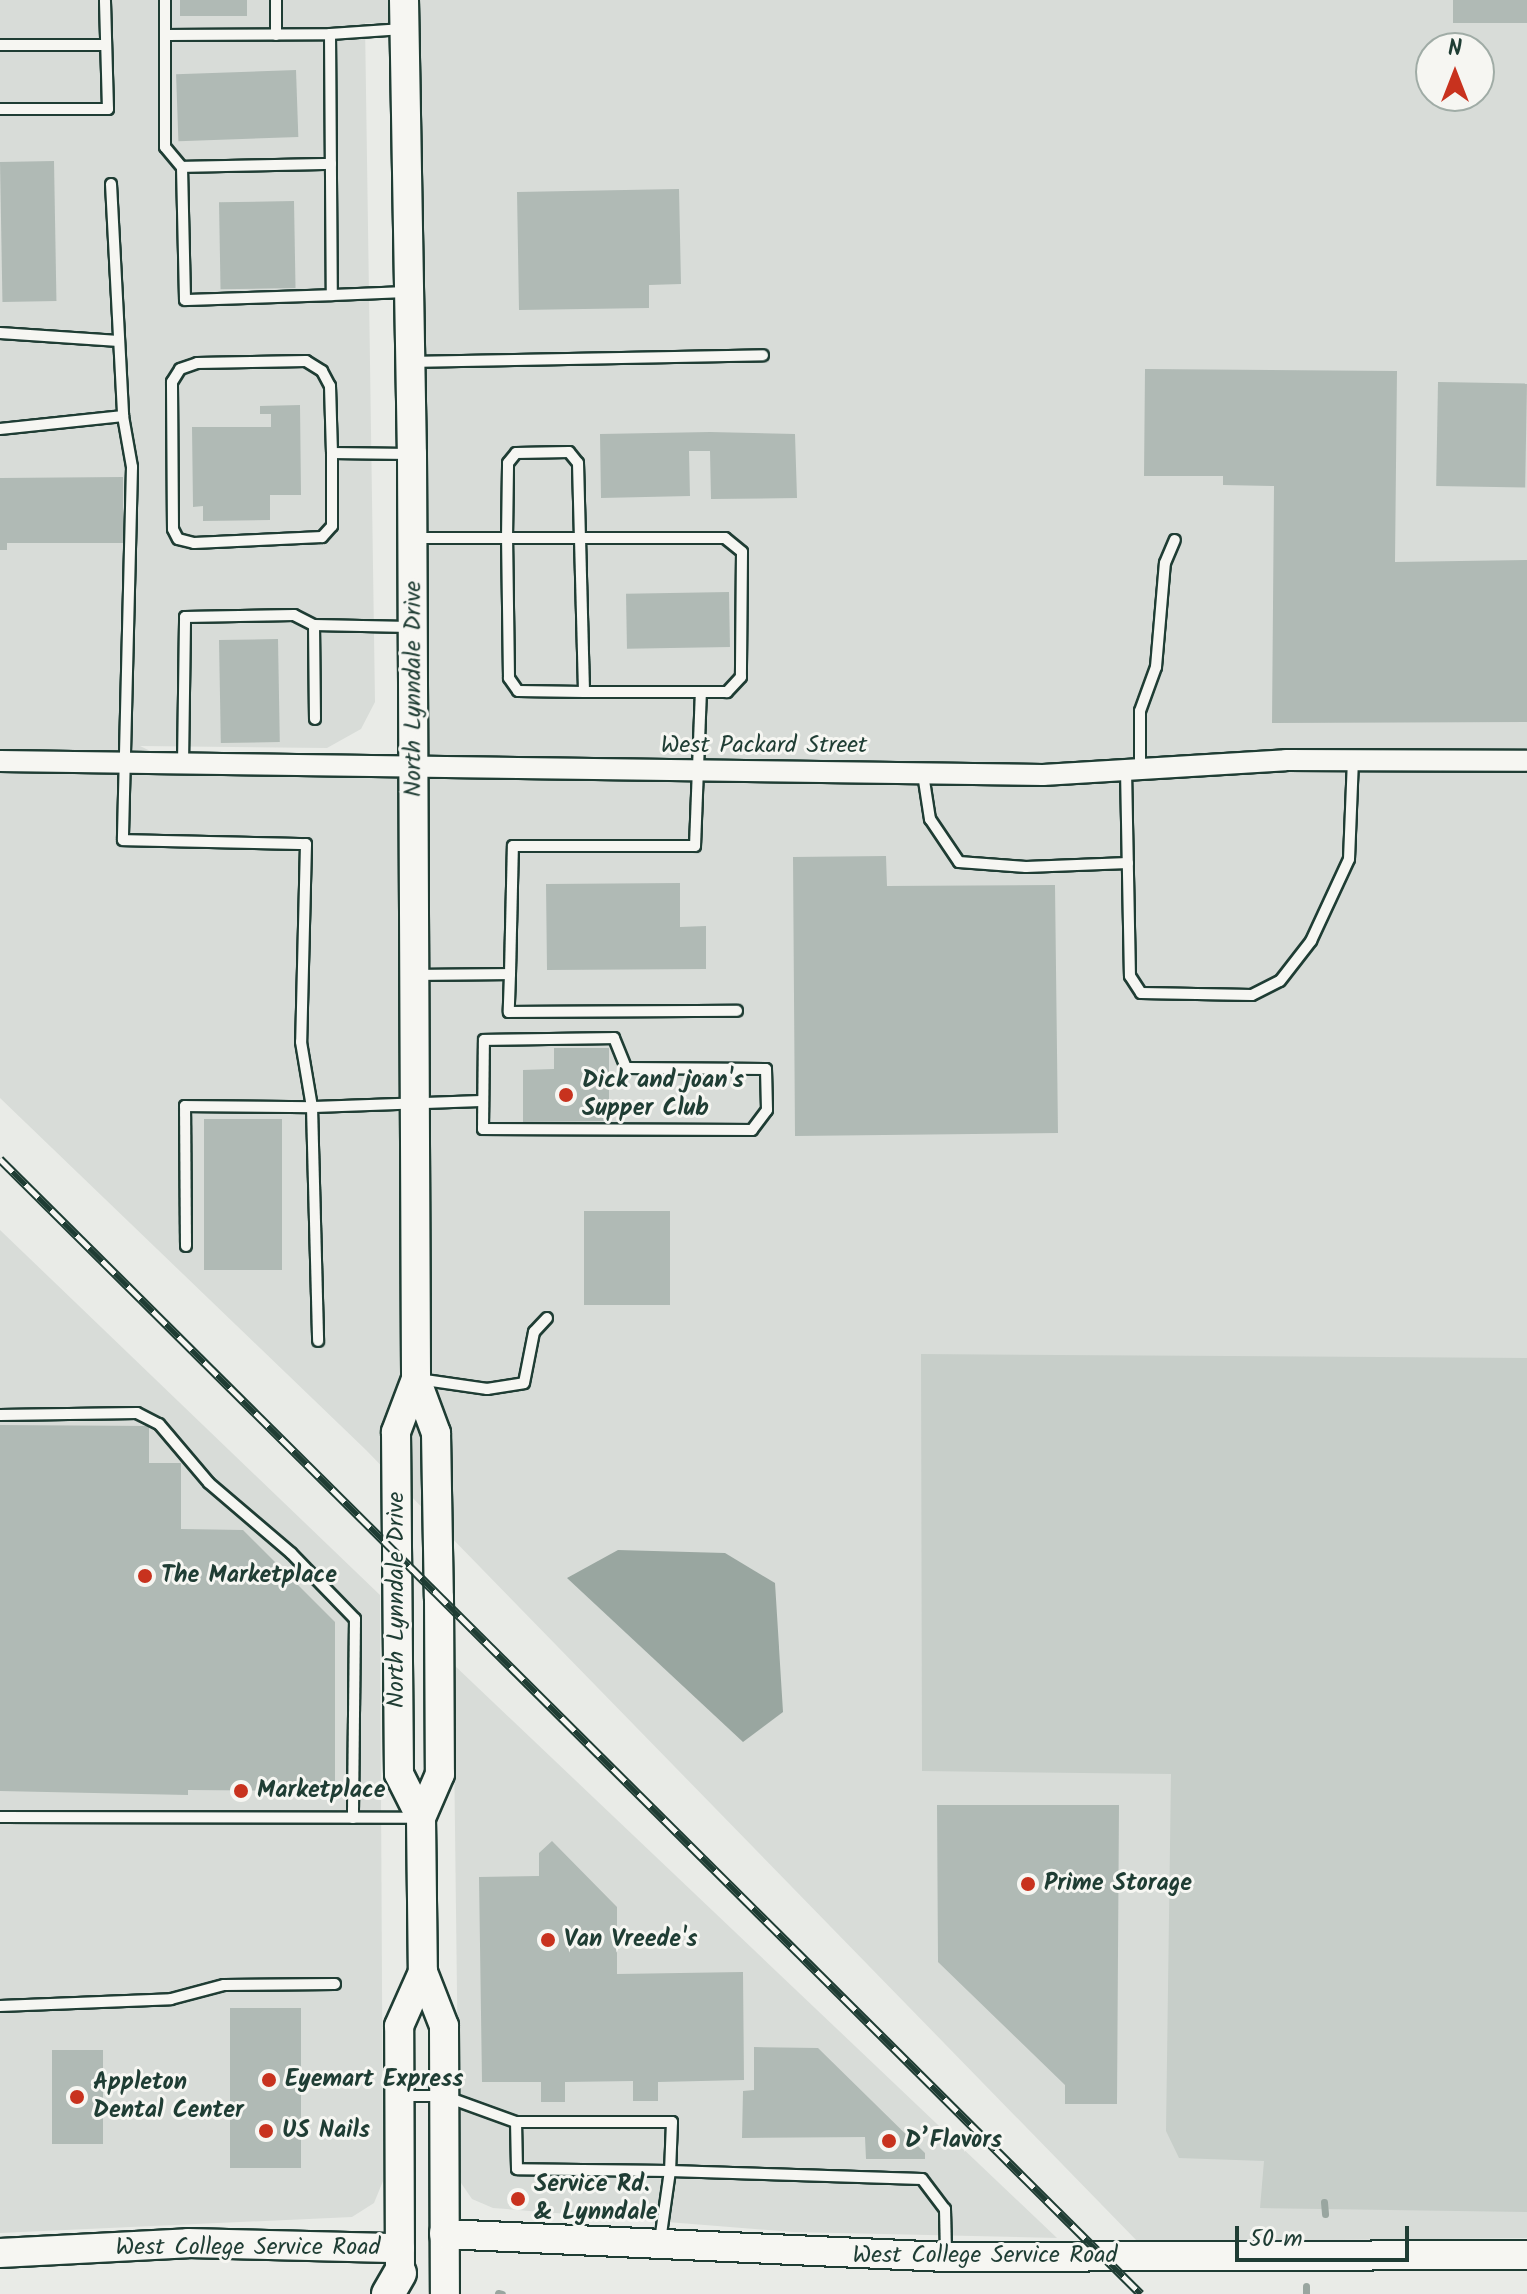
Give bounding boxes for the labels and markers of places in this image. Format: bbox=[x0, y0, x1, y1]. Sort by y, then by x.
place label: Dick and joan's Supper Club bbox=[582, 1067, 744, 1123]
marker: Dick and joan's Supper Club bbox=[557, 1086, 575, 1104]
place label: The Marketplace bbox=[161, 1562, 337, 1590]
marker: The Marketplace bbox=[136, 1567, 154, 1585]
place label: Marketplace bbox=[257, 1777, 385, 1805]
marker: Marketplace bbox=[232, 1782, 250, 1800]
place label: Prime Storage bbox=[1044, 1870, 1192, 1898]
marker: Prime Storage bbox=[1019, 1875, 1037, 1893]
place label: Van Vreede's bbox=[564, 1926, 698, 1954]
marker: Van Vreede's bbox=[539, 1931, 557, 1949]
place label: Eyemart Express bbox=[285, 2066, 463, 2094]
place label: Appleton Dental Center bbox=[93, 2069, 244, 2125]
marker: Eyemart Express bbox=[260, 2071, 278, 2089]
marker: Appleton Dental Center bbox=[68, 2088, 86, 2106]
place label: US Nails bbox=[282, 2117, 370, 2145]
marker: US Nails bbox=[257, 2122, 275, 2140]
place label: D’Flavors bbox=[905, 2127, 1002, 2155]
marker: D’Flavors bbox=[880, 2132, 898, 2150]
place label: Service Rd. & Lynndale bbox=[534, 2171, 658, 2227]
marker: Service Rd. & Lynndale bbox=[509, 2190, 527, 2208]

